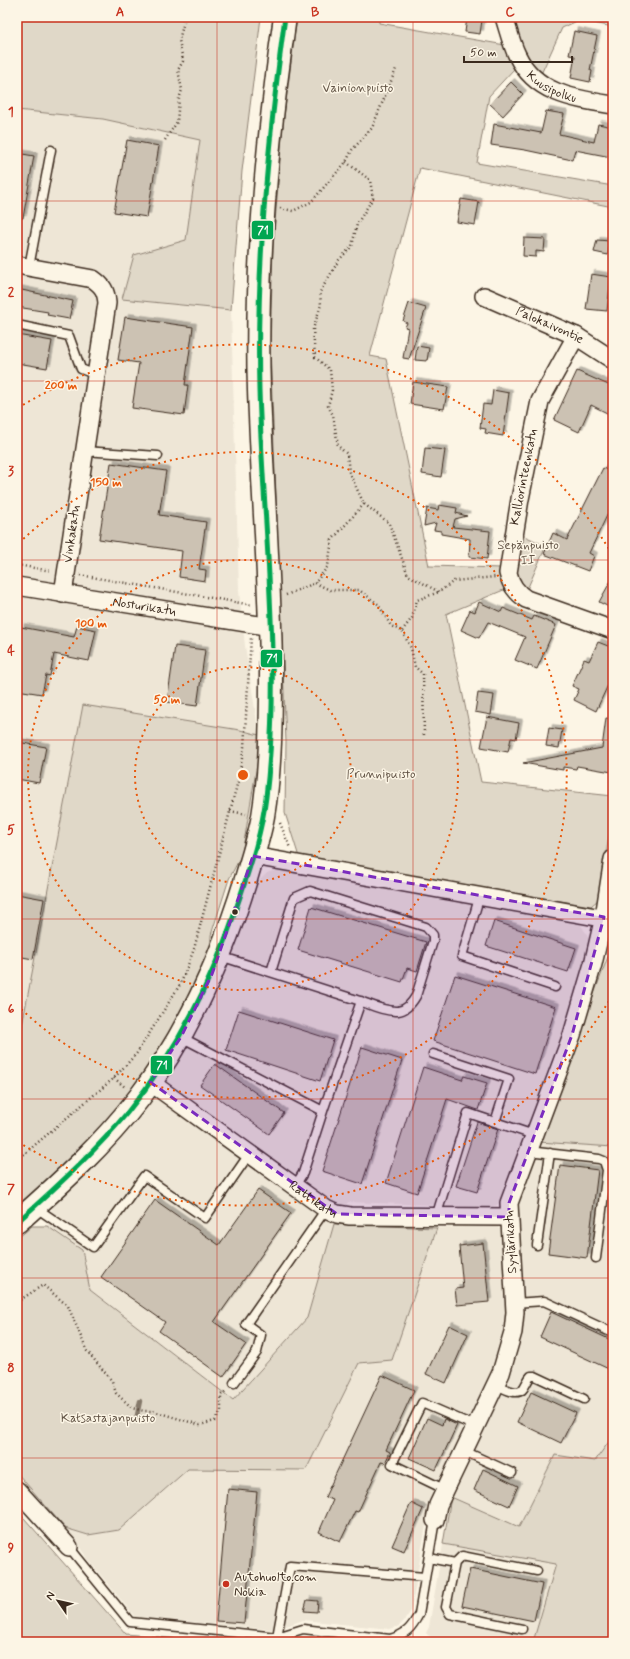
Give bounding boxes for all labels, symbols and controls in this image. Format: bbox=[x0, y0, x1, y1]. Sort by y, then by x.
text: A bbox=[116, 4, 124, 21]
text: B bbox=[311, 4, 320, 21]
text: C bbox=[505, 4, 515, 21]
scale bar bbox=[464, 38, 572, 64]
text: 50 m bbox=[470, 45, 497, 61]
street label: Kuusipolku bbox=[523, 67, 579, 107]
park label: Vainionpuisto bbox=[323, 80, 394, 97]
text: 1 bbox=[8, 104, 14, 121]
line badge: 71 bbox=[251, 220, 274, 240]
text: 71 bbox=[257, 224, 269, 238]
text: 2 bbox=[8, 284, 15, 301]
street label: Palokaivontie bbox=[513, 302, 588, 348]
text: 200 m bbox=[45, 378, 78, 394]
street label: Kalliorinteenkatu bbox=[506, 427, 542, 527]
text: 3 bbox=[8, 463, 14, 480]
text: 150 m bbox=[90, 475, 122, 491]
street label: Vinkakatu bbox=[60, 504, 85, 564]
park label: Sepänpuisto II bbox=[497, 537, 559, 569]
street label: Nosturikatu bbox=[111, 593, 178, 620]
text: 100 m bbox=[75, 616, 108, 632]
text: 4 bbox=[7, 643, 15, 660]
line badge: 71 bbox=[260, 649, 283, 668]
text: 71 bbox=[266, 652, 278, 666]
text: 50 m bbox=[154, 692, 181, 708]
park label: Prunnipuisto bbox=[347, 766, 416, 783]
centre of rings bbox=[236, 768, 250, 782]
text: 5 bbox=[7, 822, 15, 839]
unlabelled marker bbox=[230, 907, 240, 917]
text: 6 bbox=[8, 1001, 15, 1018]
line badge: 71 bbox=[150, 1055, 173, 1075]
text: 71 bbox=[156, 1059, 168, 1073]
street label: Rattikatu bbox=[286, 1177, 340, 1222]
text: 7 bbox=[7, 1181, 15, 1198]
street label: Syylärikatu bbox=[501, 1209, 521, 1274]
text: 8 bbox=[7, 1360, 15, 1377]
park label: Katsastajanpuisto bbox=[61, 1410, 156, 1427]
text: 9 bbox=[8, 1540, 15, 1557]
place label: Autohuolto.com Nokia bbox=[234, 1569, 317, 1601]
marker: Autohuolto.com Nokia bbox=[221, 1579, 231, 1589]
north arrow bbox=[38, 1581, 78, 1621]
text: N bbox=[43, 1589, 58, 1603]

